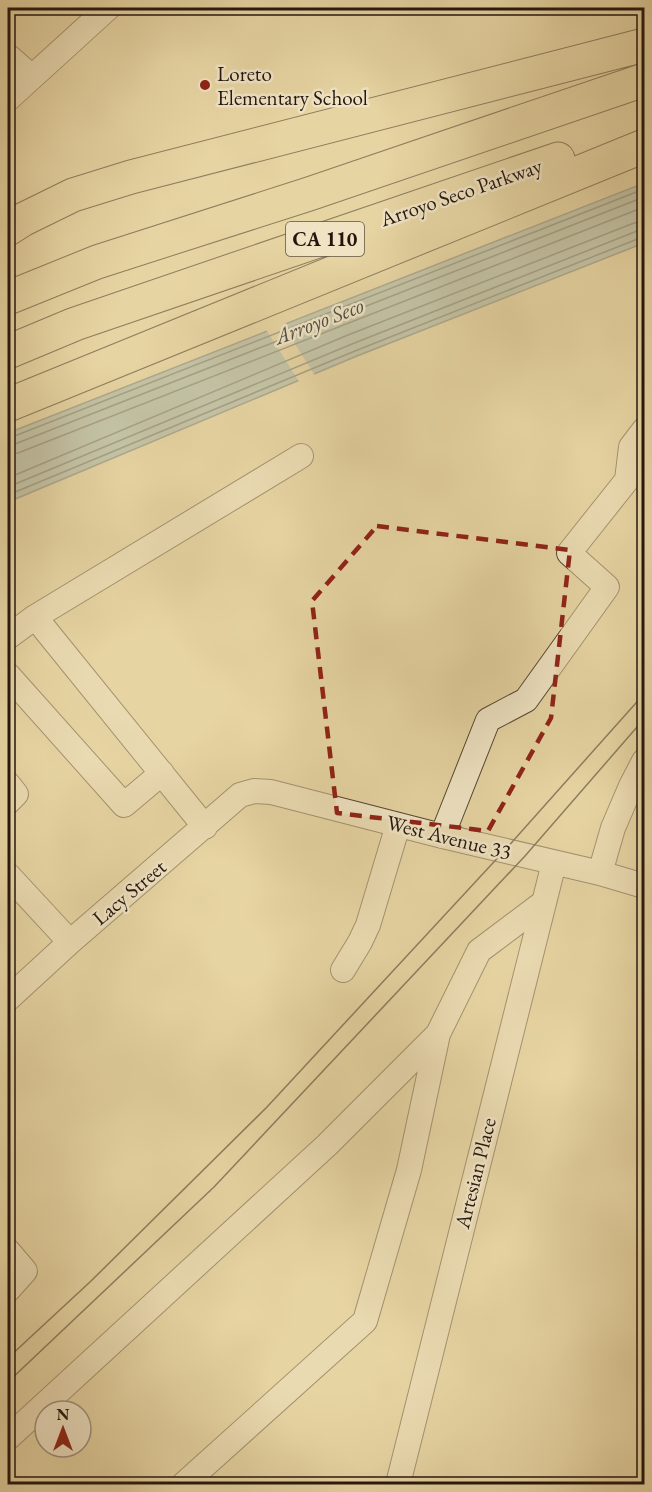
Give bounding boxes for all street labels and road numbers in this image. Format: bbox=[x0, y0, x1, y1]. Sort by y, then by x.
street label: Arroyo Seco Parkway bbox=[376, 151, 546, 233]
road number: CA 110 bbox=[286, 222, 364, 256]
street label: West Avenue 33 bbox=[384, 808, 514, 866]
street label: Lacy Street bbox=[86, 853, 172, 931]
street label: Artesian Place bbox=[448, 1115, 502, 1232]

